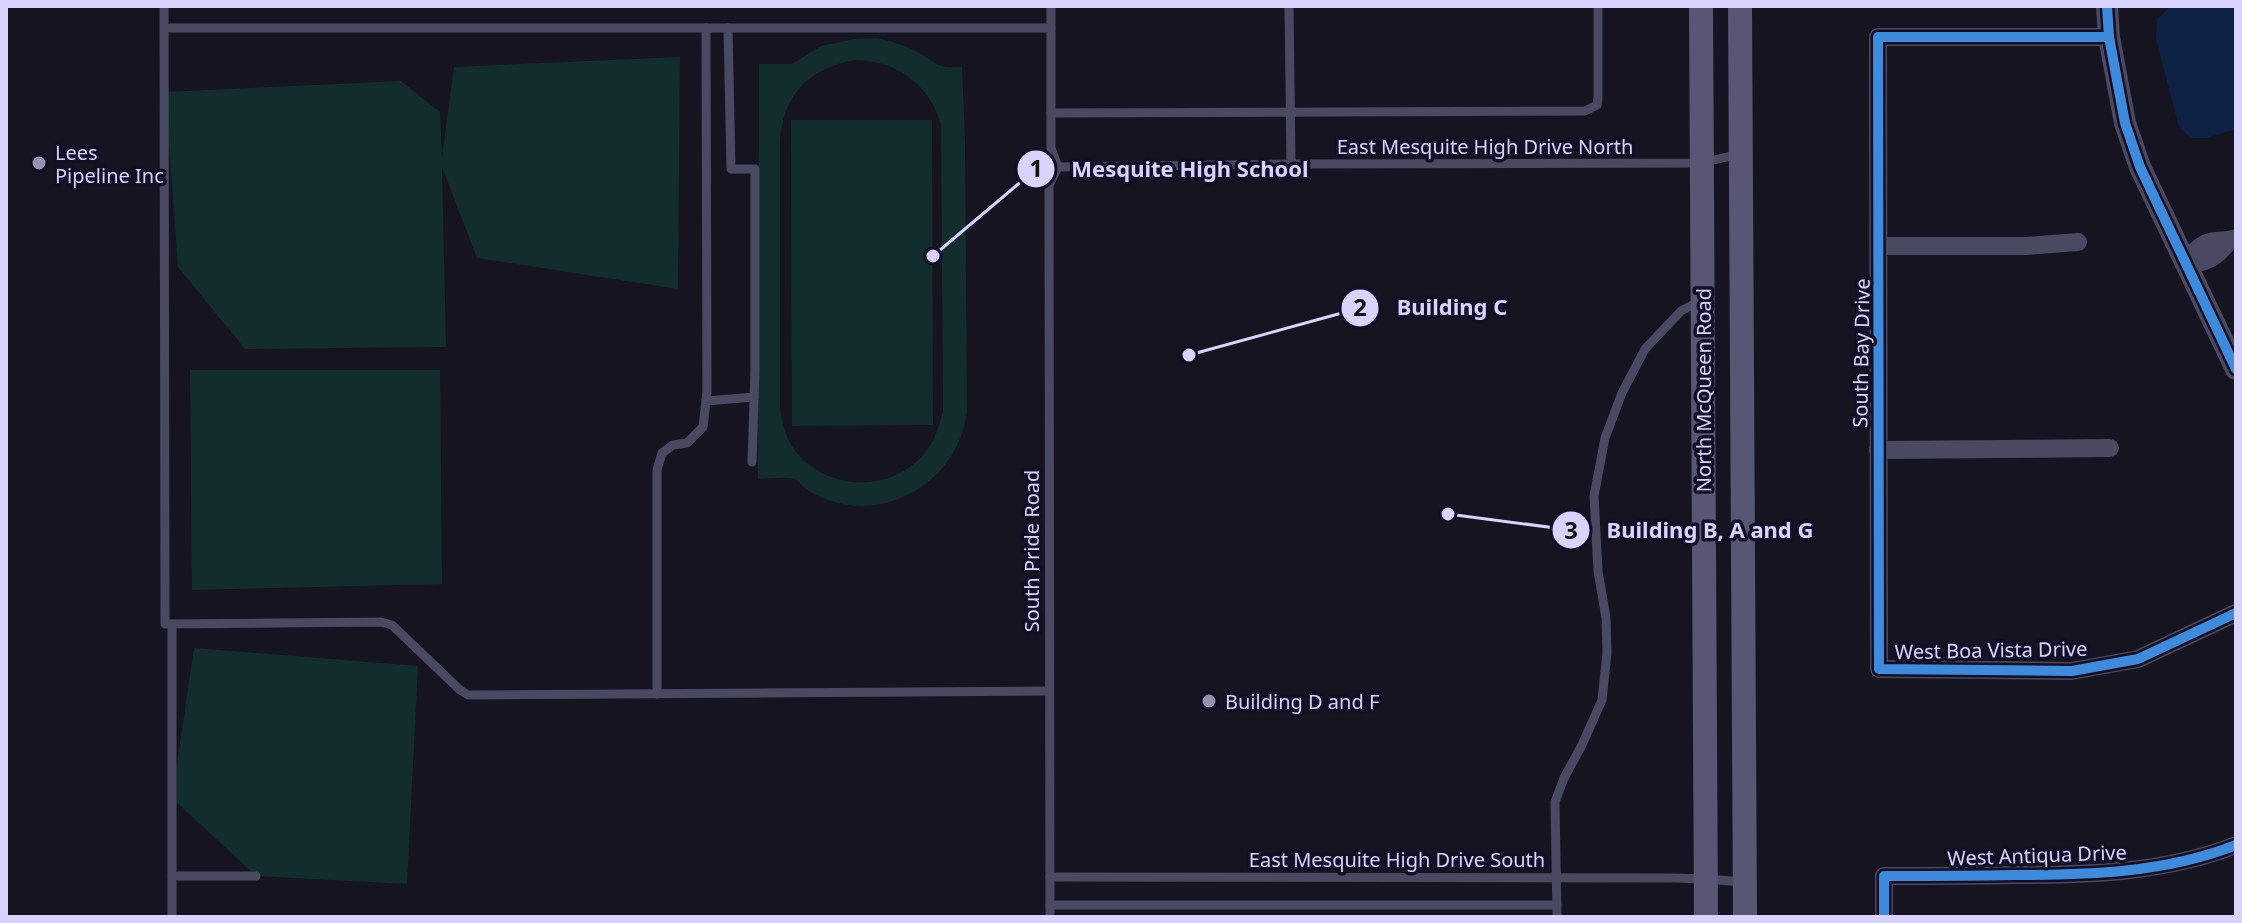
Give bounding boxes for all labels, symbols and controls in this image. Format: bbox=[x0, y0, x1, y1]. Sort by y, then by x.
street label: East Mesquite High Drive North bbox=[1337, 133, 1633, 160]
place label: Lees Pipeline Inc bbox=[55, 139, 164, 189]
callout: Mesquite High School bbox=[1016, 146, 1325, 192]
text: 1 bbox=[1029, 151, 1043, 184]
text: Mesquite High School bbox=[1071, 153, 1309, 183]
marker: Lees Pipeline Inc bbox=[30, 154, 48, 172]
street label: South Bay Drive bbox=[1846, 278, 1876, 428]
callout: Building C bbox=[1340, 285, 1523, 331]
street label: North McQueen Road bbox=[1690, 288, 1717, 492]
text: 2 bbox=[1353, 290, 1367, 323]
text: Building C bbox=[1397, 291, 1507, 321]
street label: South Pride Road bbox=[1018, 470, 1045, 632]
callout: Building B, A and G bbox=[1551, 507, 1829, 553]
text: 3 bbox=[1564, 513, 1578, 546]
text: Building B, A and G bbox=[1607, 514, 1813, 544]
street label: West Boa Vista Drive bbox=[1894, 635, 2088, 665]
place label: Building D and F bbox=[1225, 688, 1379, 715]
marker: Building D and F bbox=[1200, 692, 1218, 710]
street label: West Antiqua Drive bbox=[1947, 838, 2127, 872]
street label: East Mesquite High Drive South bbox=[1249, 846, 1545, 873]

